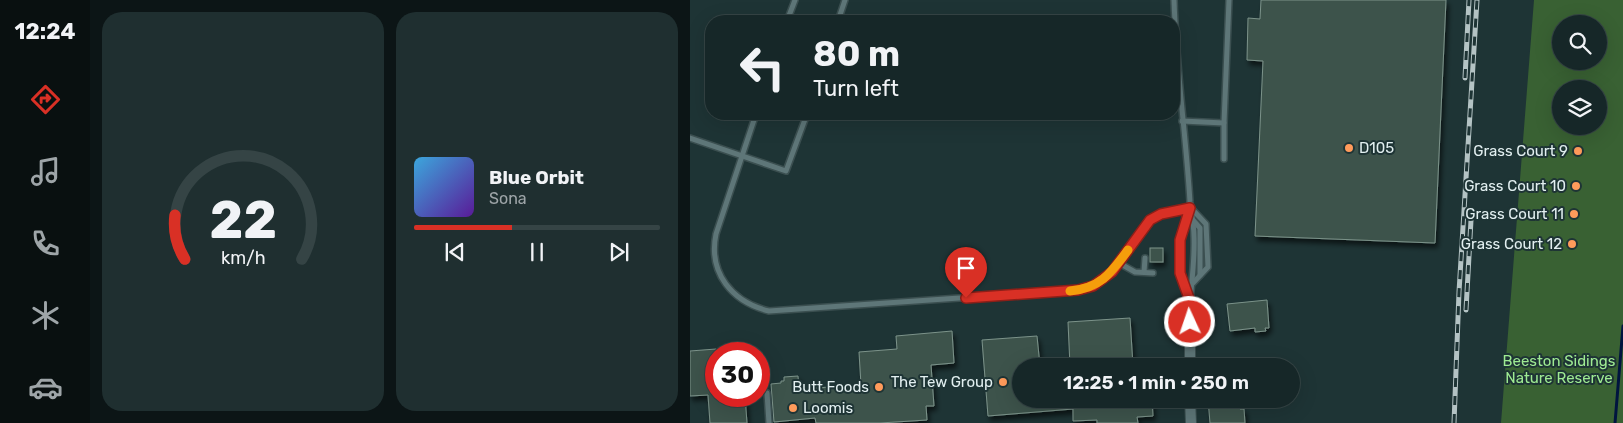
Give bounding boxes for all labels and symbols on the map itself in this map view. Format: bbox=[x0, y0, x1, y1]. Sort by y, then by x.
place label: D105 bbox=[1359, 139, 1394, 157]
marker: D105 bbox=[1343, 142, 1355, 154]
place label: Grass Court 9 bbox=[1473, 142, 1568, 160]
marker: Grass Court 9 bbox=[1572, 145, 1584, 157]
place label: Grass Court 10 bbox=[1464, 177, 1566, 195]
marker: Grass Court 10 bbox=[1570, 180, 1582, 192]
place label: Grass Court 11 bbox=[1465, 205, 1564, 223]
marker: Grass Court 11 bbox=[1568, 208, 1580, 220]
place label: Grass Court 12 bbox=[1461, 235, 1562, 253]
marker: Grass Court 12 bbox=[1566, 238, 1578, 250]
pin bbox=[945, 247, 987, 298]
position arrow bbox=[1163, 295, 1215, 347]
speed limit sign: 30 bbox=[705, 342, 770, 407]
park label: Beeston Sidings Nature Reserve bbox=[1503, 352, 1616, 387]
place label: The Tew Group bbox=[891, 373, 993, 391]
marker: The Tew Group bbox=[997, 376, 1009, 388]
place label: Butt Foods bbox=[792, 378, 869, 396]
marker: Butt Foods bbox=[873, 381, 885, 393]
place label: Loomis bbox=[803, 399, 853, 417]
marker: Loomis bbox=[787, 402, 799, 414]

